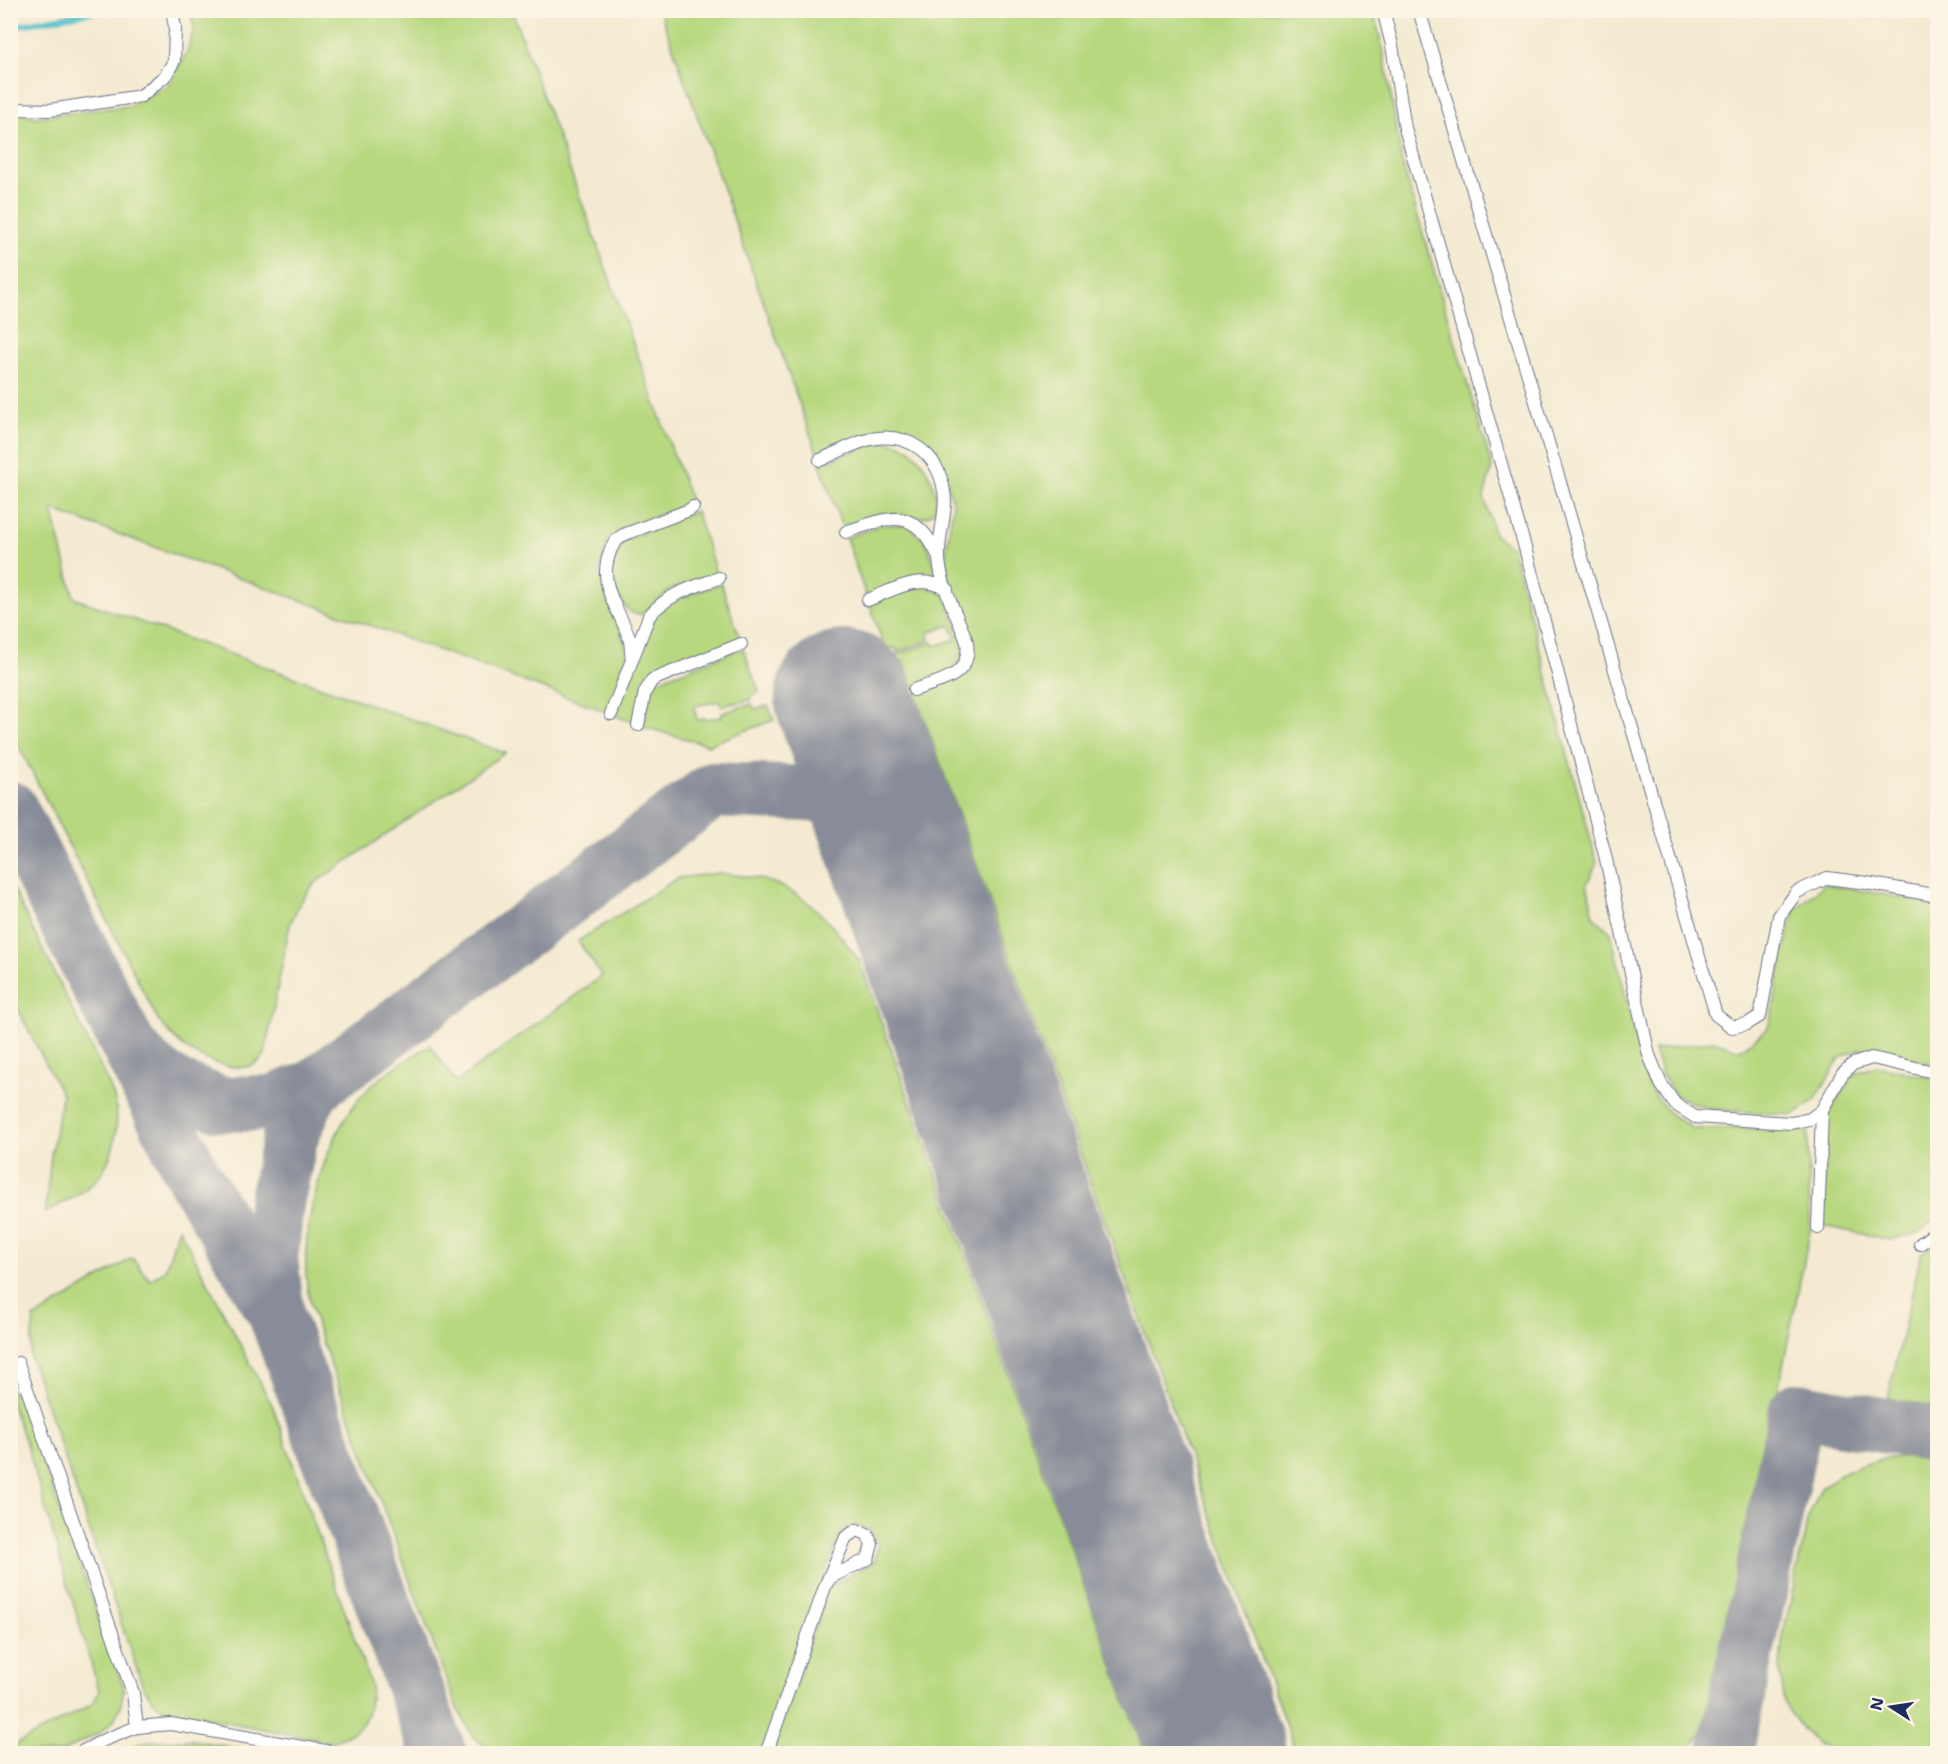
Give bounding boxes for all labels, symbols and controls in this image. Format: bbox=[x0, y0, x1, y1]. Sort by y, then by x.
north arrow bbox=[1861, 1677, 1921, 1737]
text: N bbox=[1865, 1696, 1888, 1712]

